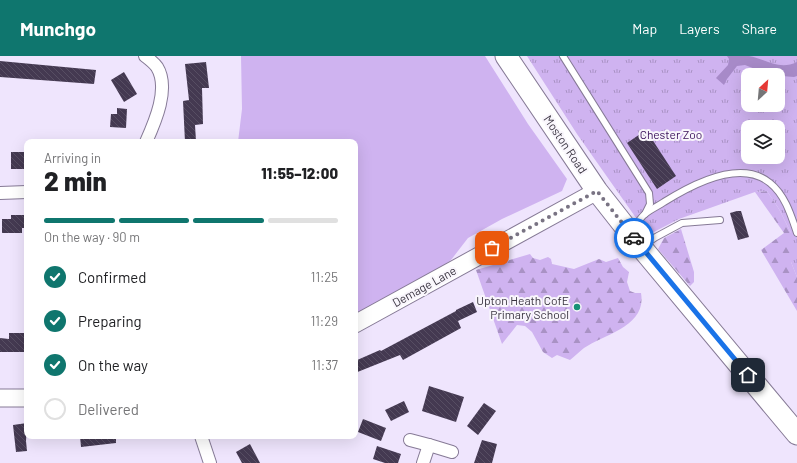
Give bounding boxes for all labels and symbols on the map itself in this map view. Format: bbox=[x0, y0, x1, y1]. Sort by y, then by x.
north arrow bbox=[741, 68, 785, 112]
street label: Moston Road bbox=[541, 112, 591, 176]
park label: Chester Zoo bbox=[640, 127, 702, 141]
courier bbox=[614, 218, 654, 258]
pin bbox=[475, 231, 509, 265]
street label: Demage Lane bbox=[390, 263, 458, 309]
place label: Upton Heath CofE Primary School bbox=[476, 293, 569, 321]
marker: Upton Heath CofE Primary School bbox=[572, 302, 582, 312]
pin bbox=[731, 358, 765, 392]

